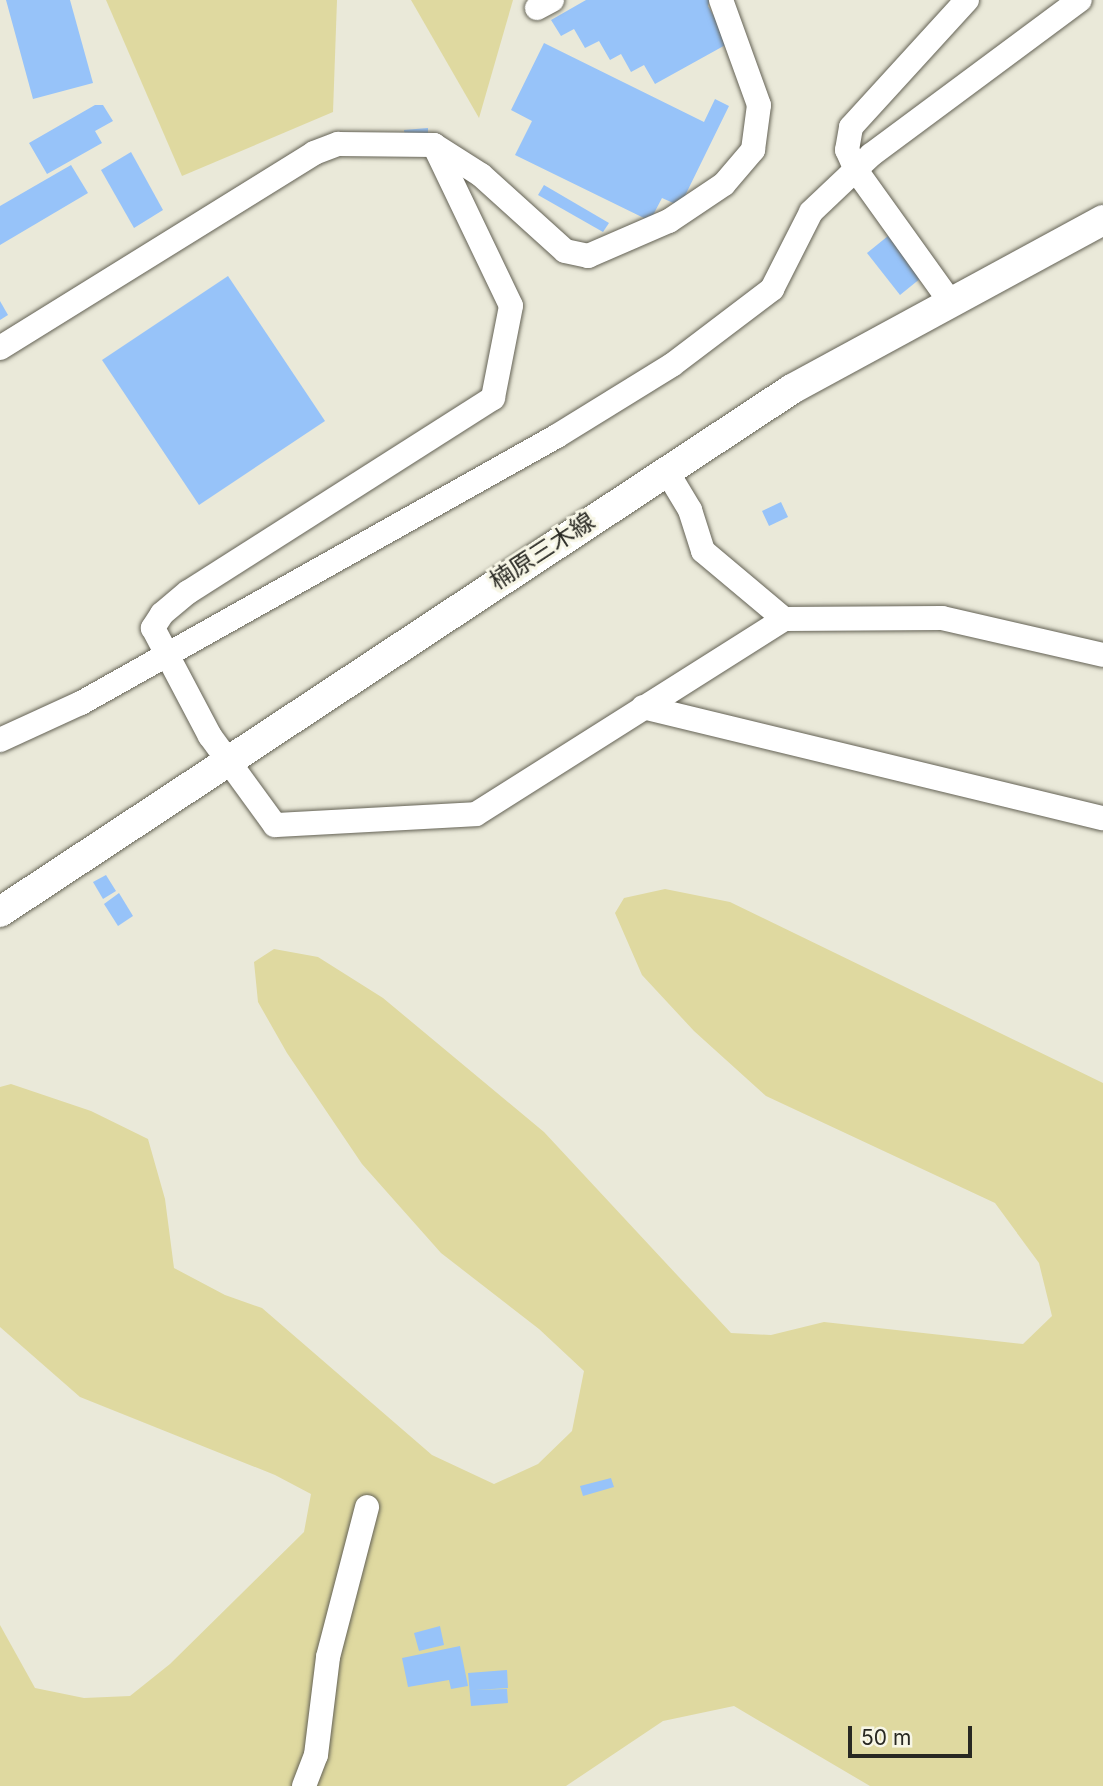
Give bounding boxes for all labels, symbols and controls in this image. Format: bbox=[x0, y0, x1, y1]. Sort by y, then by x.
street label: 楠原三木線 bbox=[484, 506, 600, 596]
scale bar bbox=[851, 1712, 975, 1756]
text: 50 m bbox=[861, 1725, 911, 1750]

